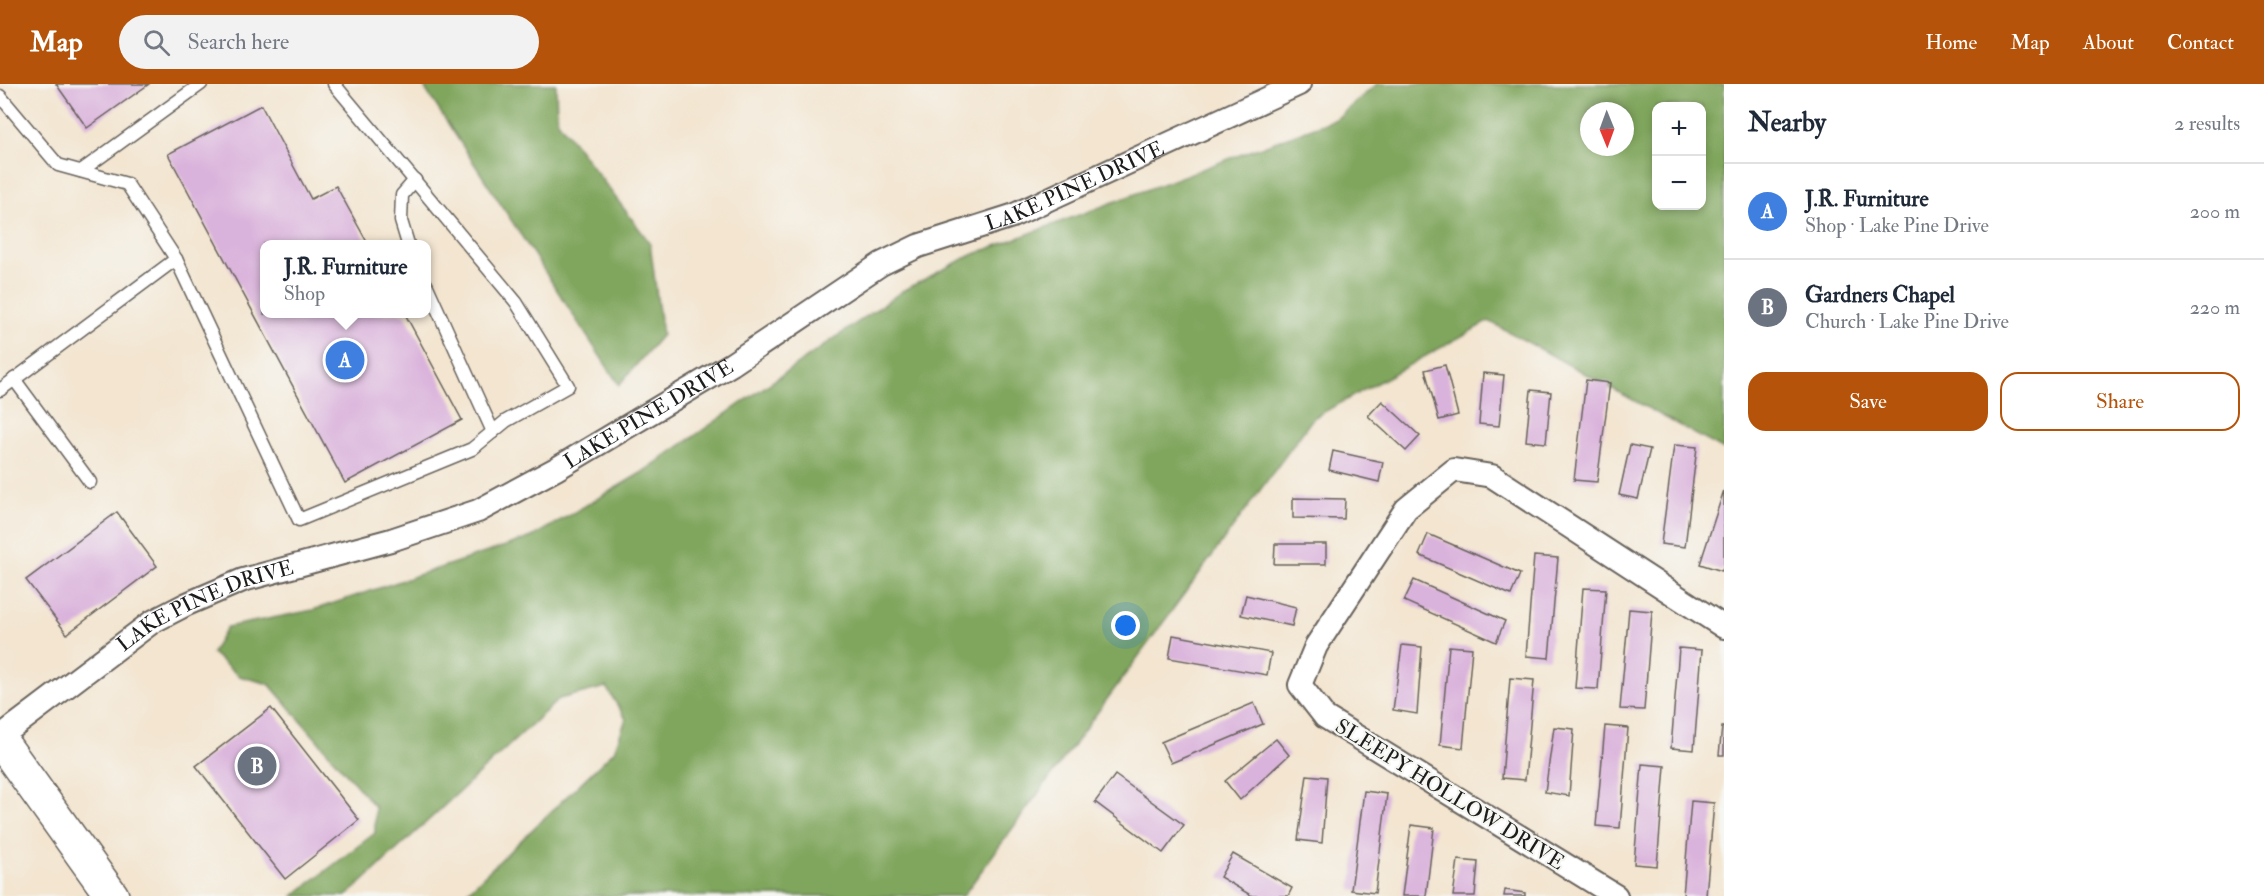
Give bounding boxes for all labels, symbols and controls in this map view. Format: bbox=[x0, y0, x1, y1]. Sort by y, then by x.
search box bbox=[119, 15, 539, 69]
text: Map bbox=[30, 25, 83, 60]
icon: search bbox=[140, 26, 173, 59]
text: Search here bbox=[188, 28, 289, 56]
text: Home bbox=[1925, 29, 1977, 56]
text: Map bbox=[2010, 29, 2050, 56]
text: About bbox=[2083, 29, 2134, 56]
text: Contact bbox=[2167, 29, 2234, 56]
north arrow bbox=[1580, 102, 1634, 156]
map controls bbox=[1652, 102, 1706, 210]
button: + bbox=[1652, 102, 1706, 156]
text: Nearby bbox=[1748, 107, 1826, 139]
text: 2 results bbox=[2174, 111, 2240, 136]
street label: LAKE PINE DRIVE bbox=[982, 135, 1168, 238]
button: − bbox=[1652, 156, 1706, 210]
text: J.R. Furniture bbox=[1805, 185, 1929, 213]
text: A bbox=[1761, 199, 1774, 224]
text: 200 m bbox=[2190, 199, 2240, 224]
text: Shop · Lake Pine Drive bbox=[1805, 213, 1989, 238]
popup bbox=[260, 240, 431, 318]
text: J.R. Furniture bbox=[284, 253, 407, 281]
text: Shop bbox=[284, 281, 325, 306]
text: Gardners Chapel bbox=[1805, 281, 1955, 309]
text: B bbox=[1761, 295, 1774, 320]
text: 220 m bbox=[2190, 295, 2240, 320]
text: Church · Lake Pine Drive bbox=[1805, 309, 2009, 334]
pin: A bbox=[326, 338, 364, 382]
street label: LAKE PINE DRIVE bbox=[559, 353, 738, 475]
button: Save bbox=[1748, 372, 1988, 431]
button: Share bbox=[2000, 372, 2240, 431]
street label: LAKE PINE DRIVE bbox=[112, 554, 296, 658]
your location bbox=[1111, 611, 1140, 640]
street label: SLEEPY HOLLOW DRIVE bbox=[1330, 713, 1569, 876]
pin: B bbox=[238, 744, 276, 788]

